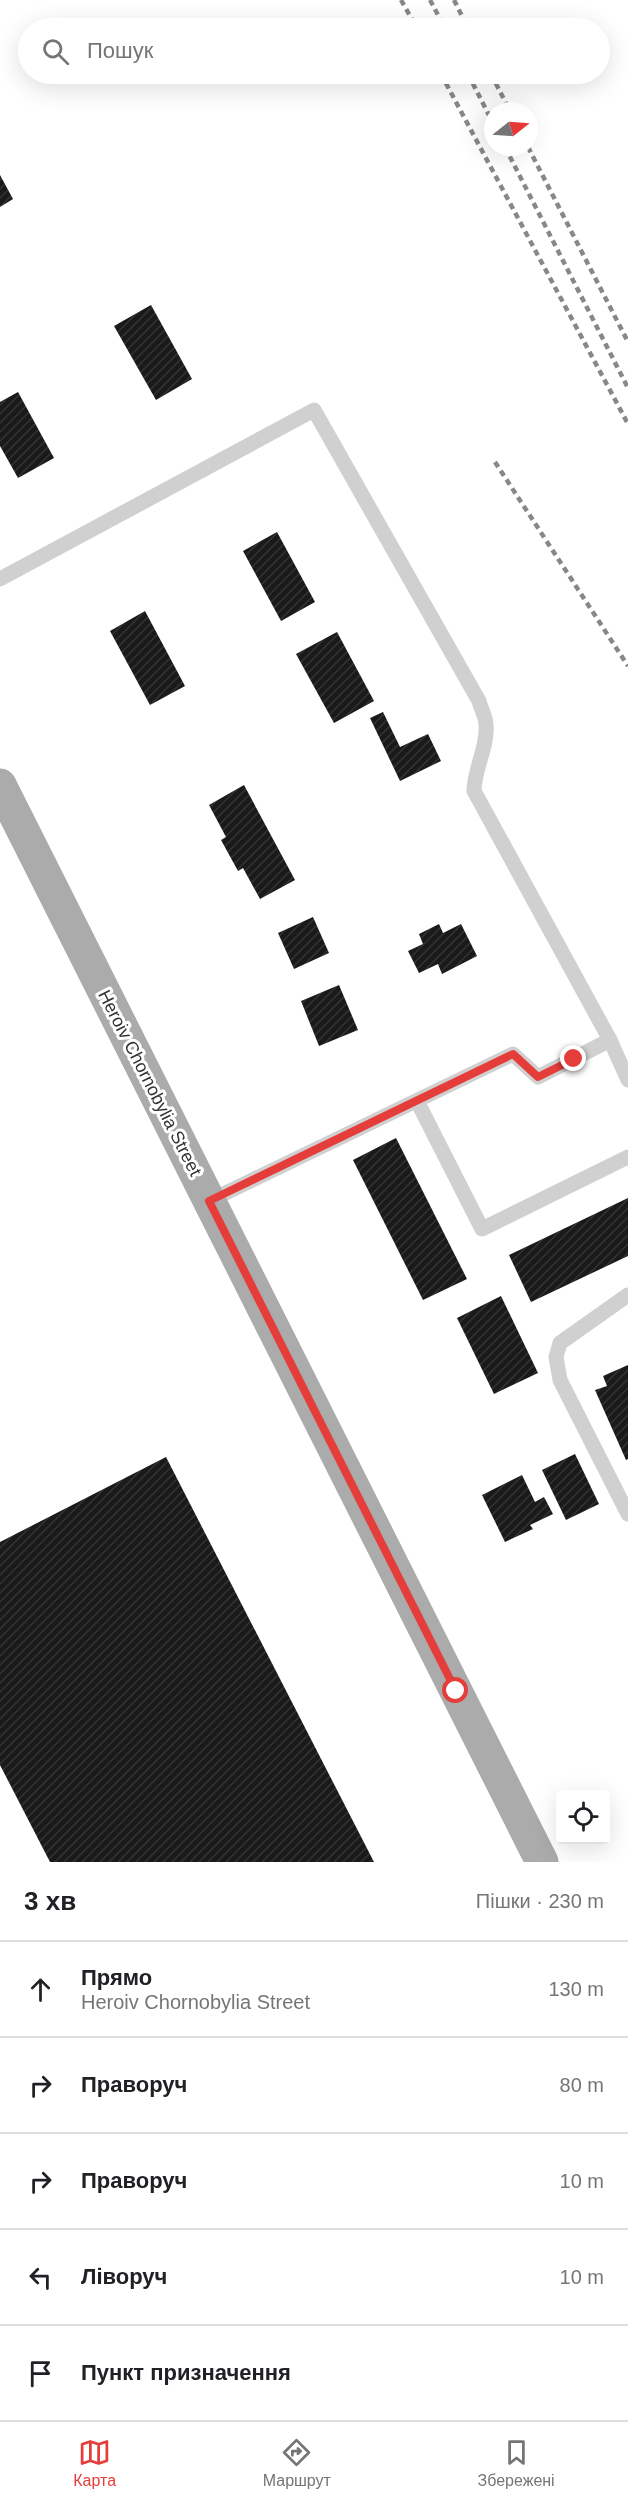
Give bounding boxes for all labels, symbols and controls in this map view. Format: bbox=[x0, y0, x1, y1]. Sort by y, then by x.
search box bbox=[18, 18, 610, 84]
icon: search bbox=[39, 35, 72, 68]
text: Пошук bbox=[87, 38, 153, 63]
north arrow bbox=[484, 102, 538, 156]
street label: Heroiv Chornobylia Street bbox=[94, 987, 206, 1179]
route end bbox=[560, 1045, 586, 1071]
route start bbox=[442, 1677, 468, 1703]
map controls bbox=[556, 1790, 610, 1844]
button: locate bbox=[556, 1790, 610, 1844]
text: 3 хв bbox=[24, 1886, 76, 1916]
text: Пішки · 230 m bbox=[476, 1890, 604, 1912]
text: Прямо bbox=[81, 1965, 152, 1990]
icon: ahead bbox=[24, 1973, 57, 2006]
text: 130 m bbox=[548, 1978, 604, 2000]
text: Heroiv Chornobylia Street bbox=[81, 1991, 310, 2013]
icon: right bbox=[24, 2069, 57, 2102]
text: Праворуч bbox=[81, 2072, 187, 2097]
text: 80 m bbox=[560, 2074, 604, 2096]
icon: right bbox=[24, 2165, 57, 2198]
text: Праворуч bbox=[81, 2168, 187, 2193]
text: 10 m bbox=[560, 2170, 604, 2192]
icon: left bbox=[24, 2261, 57, 2294]
text: Ліворуч bbox=[81, 2264, 167, 2289]
text: 10 m bbox=[560, 2266, 604, 2288]
icon: arrive bbox=[24, 2357, 57, 2390]
text: Пункт призначення bbox=[81, 2360, 291, 2385]
tab: Карта bbox=[73, 2436, 116, 2490]
tab: Маршрут bbox=[263, 2436, 331, 2490]
tab: Збережені bbox=[478, 2436, 555, 2490]

